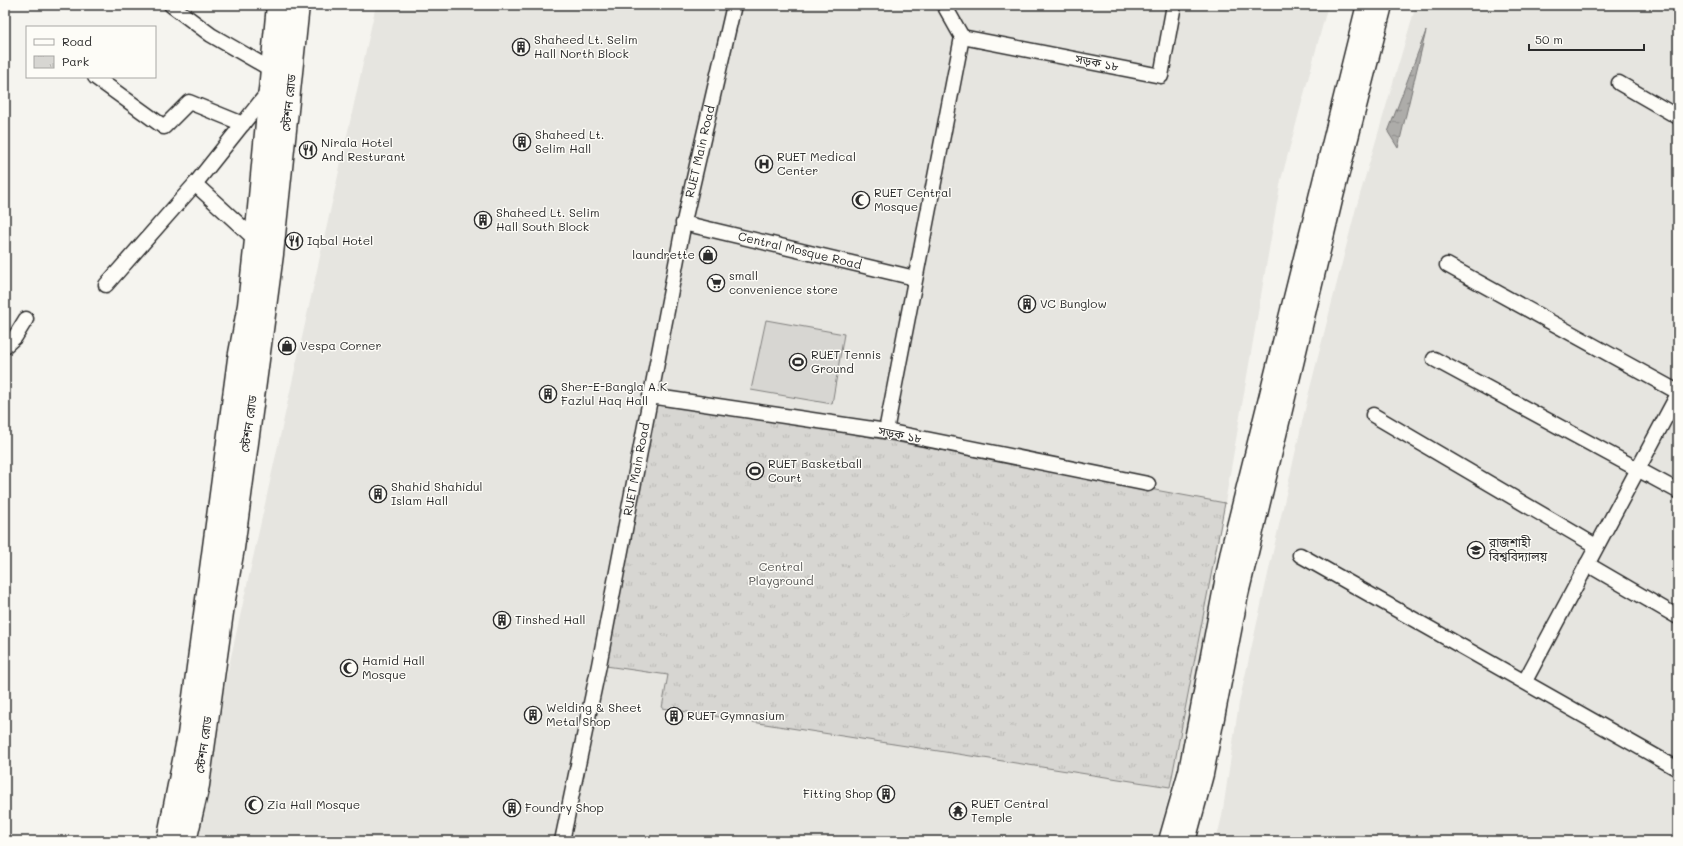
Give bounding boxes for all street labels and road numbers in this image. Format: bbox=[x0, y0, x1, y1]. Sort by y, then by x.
street label: সড়ক ১৮ bbox=[1073, 50, 1120, 74]
street label: স্টেশন রোড bbox=[277, 73, 299, 132]
street label: RUET Main Road bbox=[681, 103, 718, 199]
street label: Central Mosque Road bbox=[737, 227, 864, 272]
street label: স্টেশন রোড bbox=[236, 394, 260, 454]
street label: RUET Main Road bbox=[619, 421, 652, 517]
street label: সড়ক ১৮ bbox=[876, 422, 923, 446]
street label: স্টেশন রোড bbox=[191, 715, 215, 775]

